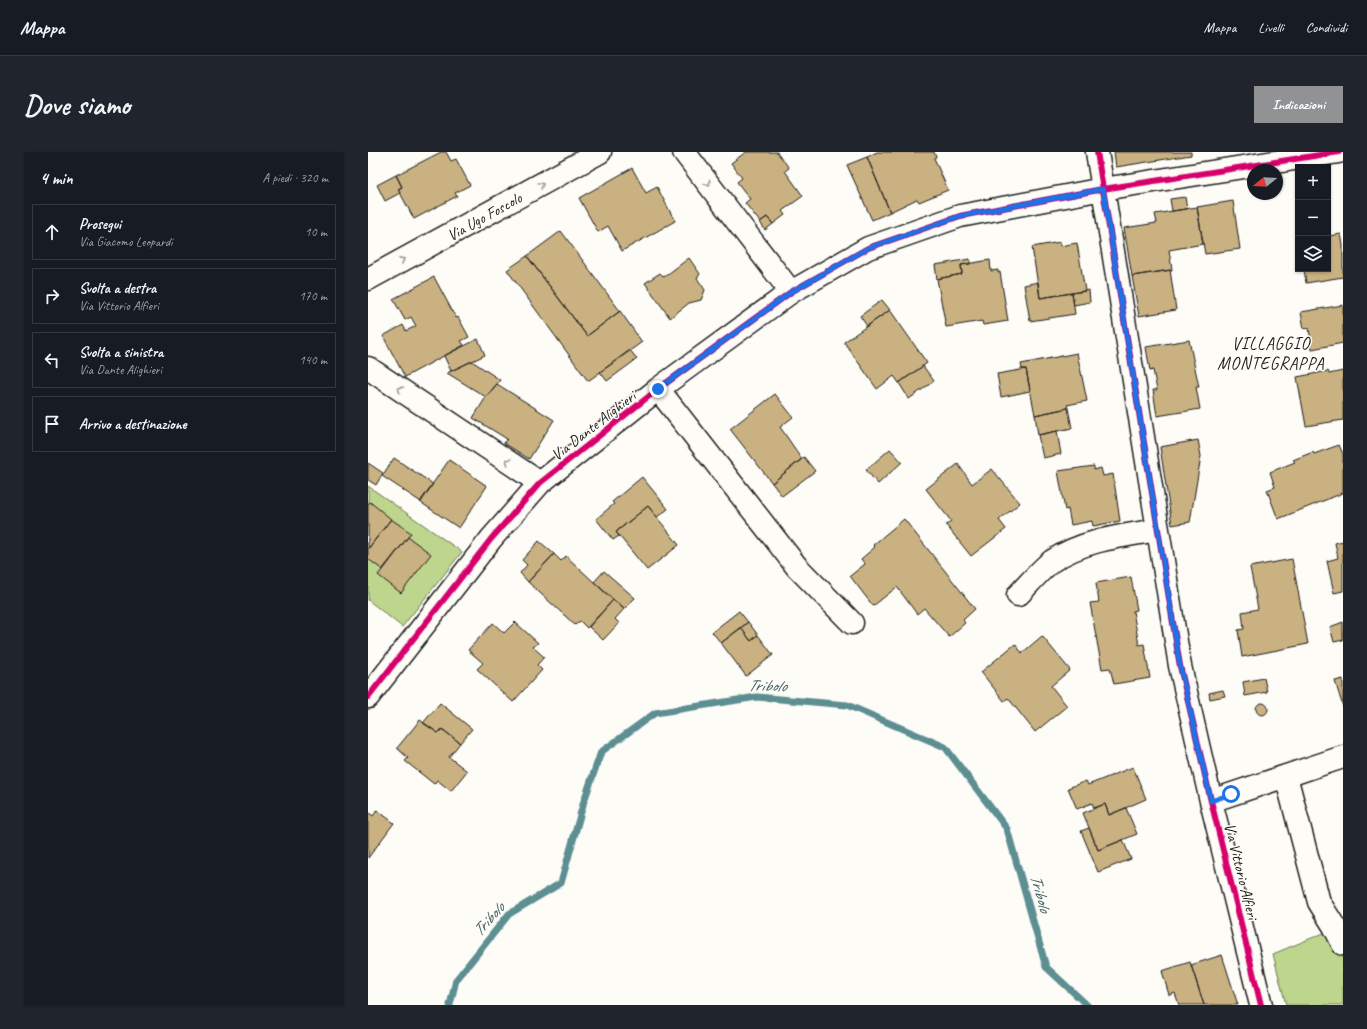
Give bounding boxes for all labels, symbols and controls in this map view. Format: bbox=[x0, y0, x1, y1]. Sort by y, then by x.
text: Mappa bbox=[20, 16, 64, 40]
text: Mappa bbox=[1204, 19, 1236, 36]
text: Livelli bbox=[1258, 19, 1284, 36]
text: Condividi bbox=[1306, 19, 1347, 36]
button: Indicazioni bbox=[1254, 86, 1343, 123]
text: Dove siamo bbox=[24, 87, 130, 122]
north arrow bbox=[1247, 164, 1283, 200]
map controls bbox=[1295, 164, 1331, 272]
button: + bbox=[1295, 164, 1331, 200]
text: 4 min bbox=[40, 168, 73, 189]
text: A piedi · 320 m bbox=[263, 170, 328, 186]
one-way arrow bbox=[703, 179, 710, 186]
one-way arrow bbox=[537, 182, 544, 189]
street label: Via Ugo Foscolo bbox=[444, 188, 526, 246]
button: − bbox=[1295, 200, 1331, 236]
text: Prosegui bbox=[79, 215, 121, 234]
icon: ahead bbox=[41, 221, 63, 243]
text: 10 m bbox=[305, 224, 327, 240]
text: Via Giacomo Leopardi bbox=[79, 234, 172, 250]
button: layers bbox=[1295, 236, 1331, 272]
one-way arrow bbox=[398, 258, 405, 265]
text: Svolta a destra bbox=[79, 279, 156, 298]
icon: right bbox=[41, 285, 63, 307]
text: 170 m bbox=[299, 288, 327, 304]
text: Via Vittorio Alfieri bbox=[79, 298, 159, 314]
district label: VILLAGGIO MONTEGRAPPA bbox=[1217, 333, 1325, 374]
text: Svolta a sinistra bbox=[79, 343, 163, 362]
icon: left bbox=[41, 349, 63, 371]
text: 140 m bbox=[299, 352, 327, 368]
text: Via Dante Alighieri bbox=[79, 362, 162, 378]
route end bbox=[649, 380, 667, 398]
street label: Via Dante Alighieri bbox=[547, 385, 642, 465]
one-way arrow bbox=[397, 387, 404, 394]
icon: arrive bbox=[41, 413, 63, 435]
text: Arrivo a destinazione bbox=[79, 415, 187, 434]
one-way arrow bbox=[505, 459, 512, 466]
water label: Tribolo bbox=[748, 675, 788, 696]
route start bbox=[1222, 785, 1240, 803]
street label: Via Vittorio Alfieri bbox=[1219, 821, 1263, 923]
water label: Tribolo bbox=[1025, 872, 1056, 916]
water label: Tribolo bbox=[468, 897, 510, 941]

